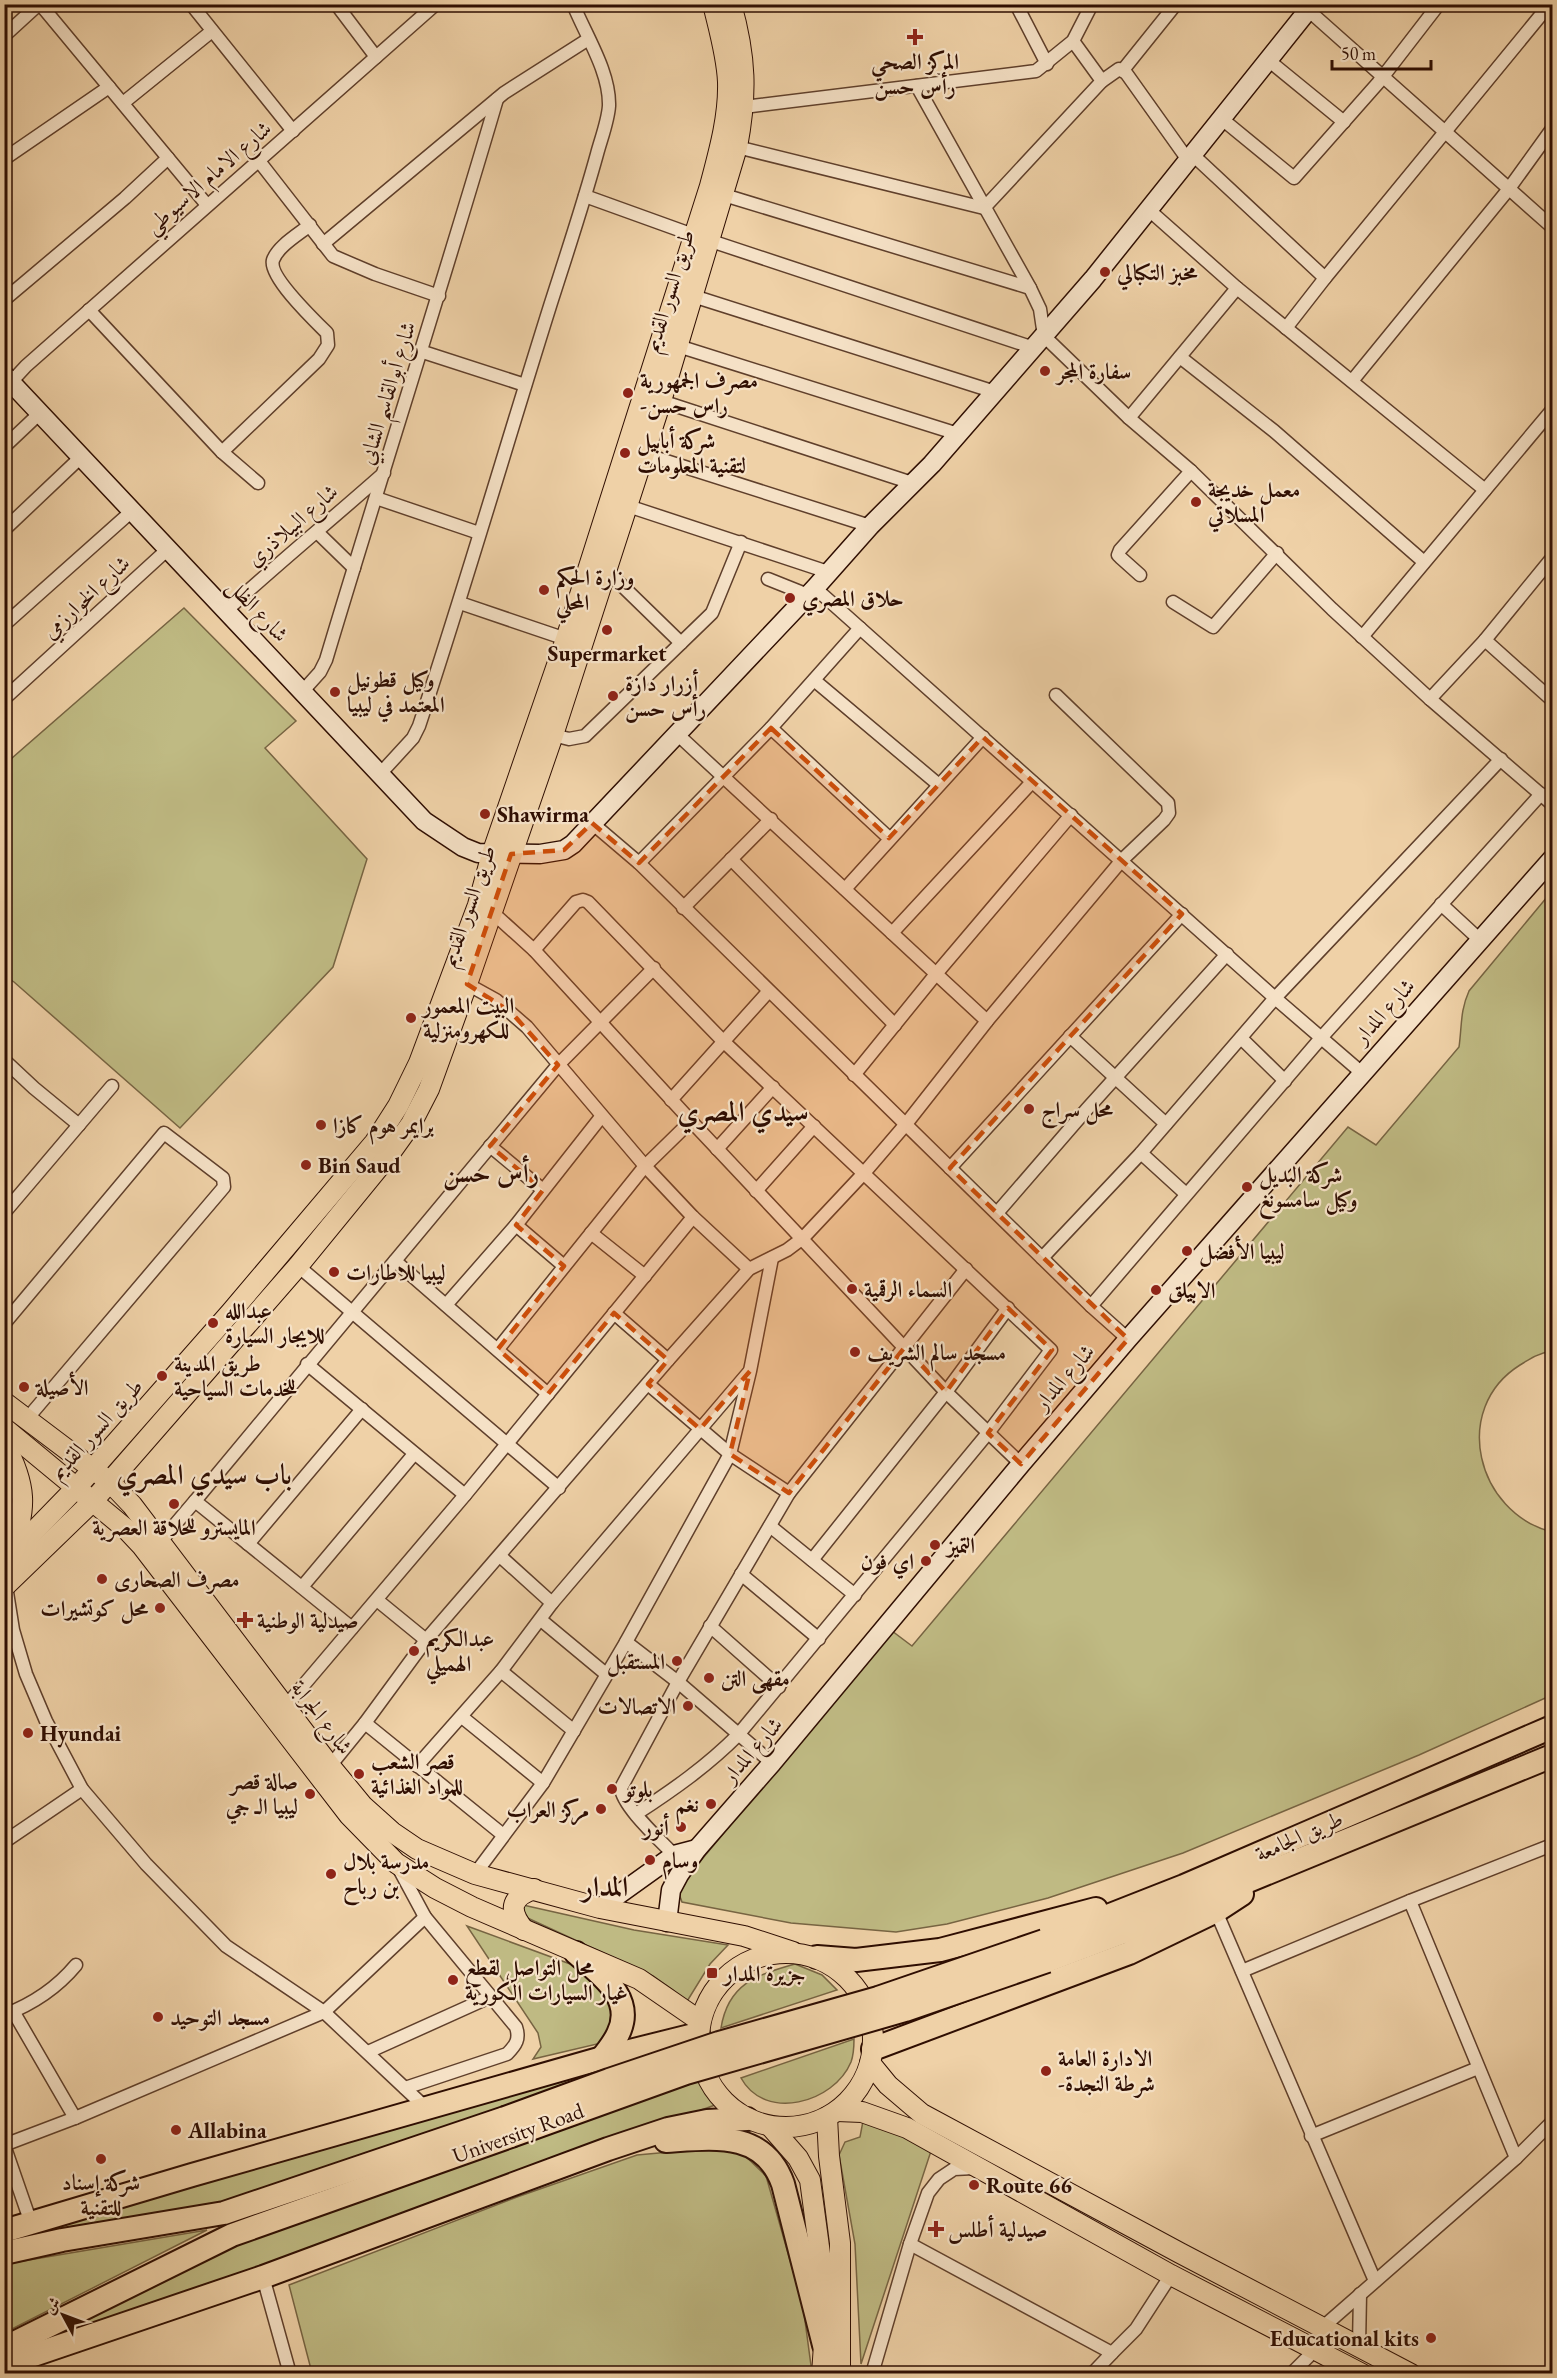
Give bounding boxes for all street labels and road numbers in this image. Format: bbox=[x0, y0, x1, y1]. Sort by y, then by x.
street label: شارع الامام الاسيوطي bbox=[138, 114, 282, 245]
street label: طريق السور القديم bbox=[637, 226, 706, 357]
street label: شارع أبوالقاسم الشابي bbox=[351, 318, 429, 470]
street label: شارع البيلاذري bbox=[240, 477, 347, 576]
street label: شارع الخوارزمي bbox=[36, 549, 139, 648]
street label: شارع الظل bbox=[218, 572, 295, 651]
street label: طريق السور القديم bbox=[434, 841, 507, 972]
street label: شارع المدار bbox=[1345, 972, 1424, 1054]
street label: شارع المدار bbox=[1026, 1338, 1104, 1420]
street label: طريق السور القديم bbox=[43, 1372, 153, 1489]
street label: شارع الجرابة bbox=[281, 1674, 359, 1763]
street label: شارع المدار bbox=[714, 1711, 792, 1793]
street label: طريق الجامعة bbox=[1250, 1804, 1348, 1868]
street label: University Road bbox=[448, 2096, 588, 2170]

